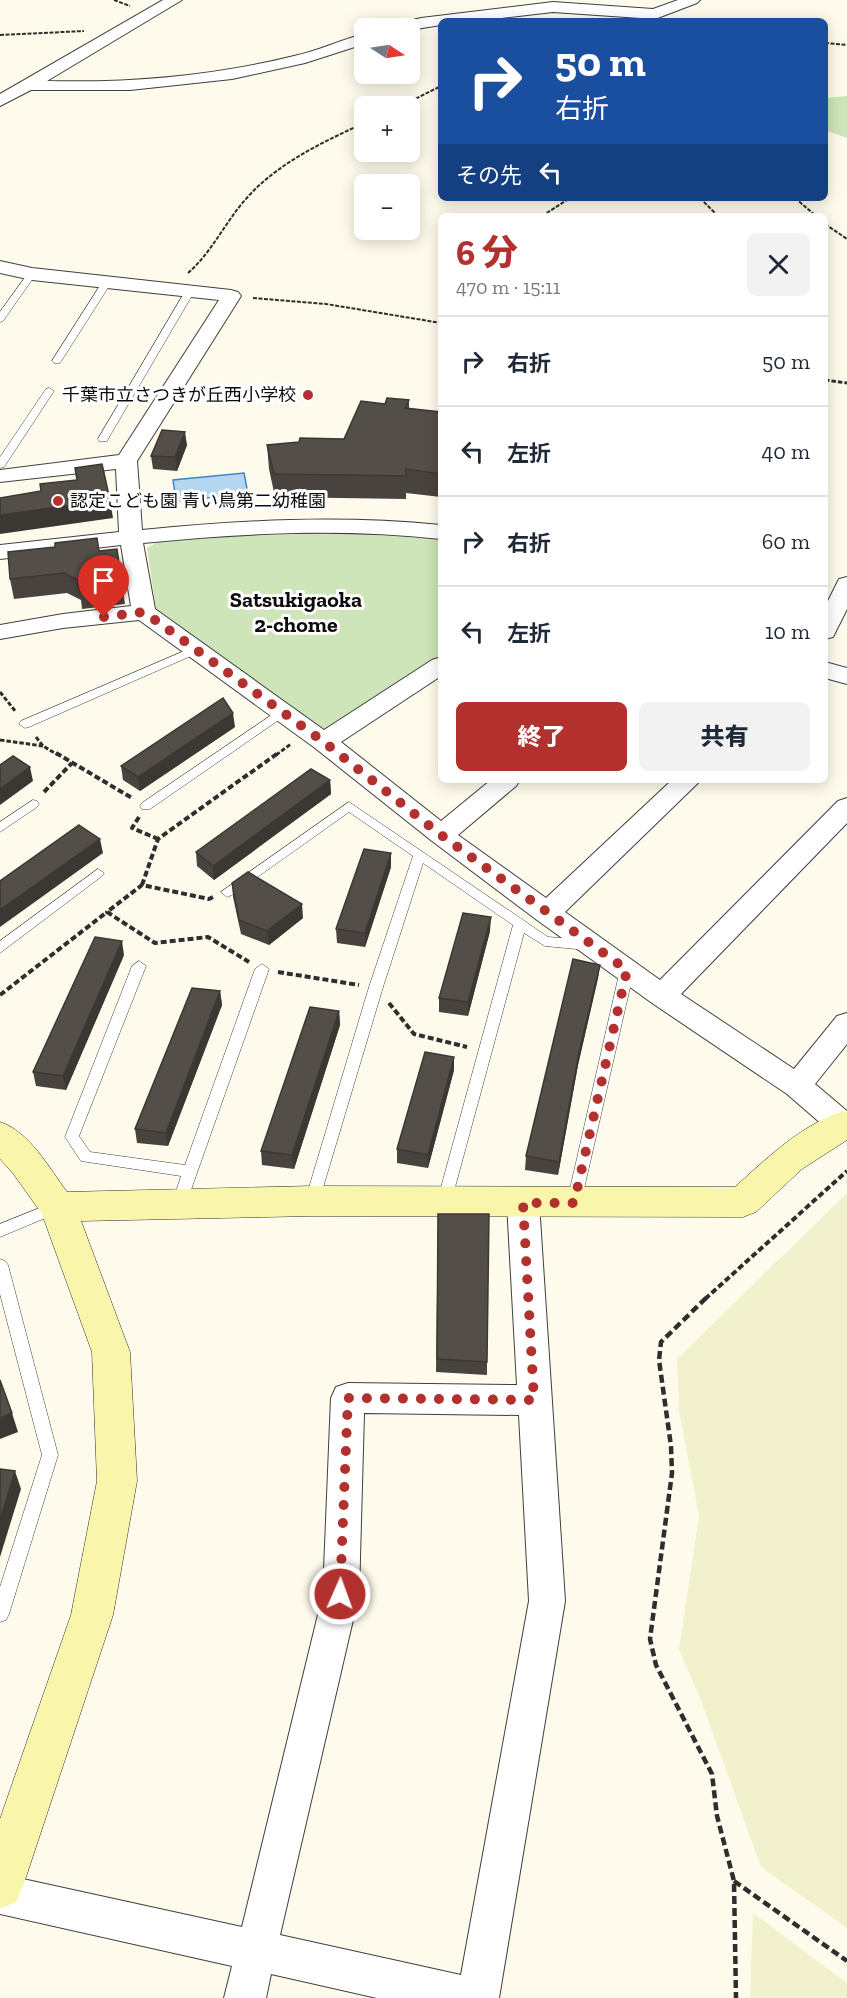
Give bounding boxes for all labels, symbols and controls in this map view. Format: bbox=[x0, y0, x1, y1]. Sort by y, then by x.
north arrow bbox=[354, 18, 420, 84]
map controls bbox=[354, 18, 420, 240]
text: 50 m bbox=[555, 36, 646, 87]
icon: right bbox=[456, 42, 534, 120]
text: 右折 bbox=[555, 93, 609, 125]
button: + bbox=[354, 96, 420, 162]
icon: left bbox=[534, 156, 567, 189]
text: その先 bbox=[456, 162, 522, 189]
button: − bbox=[354, 174, 420, 240]
text: 6 分 bbox=[456, 231, 518, 274]
button: close bbox=[747, 233, 810, 296]
text: 470 m · 15:11 bbox=[456, 275, 560, 299]
icon: right bbox=[456, 345, 489, 378]
text: 50 m bbox=[762, 348, 810, 375]
text: 右折 bbox=[507, 350, 551, 377]
place label: 千葉市立さつきが丘西小学校 bbox=[62, 384, 296, 406]
marker: 千葉市立さつきが丘西小学校 bbox=[301, 388, 315, 402]
icon: left bbox=[456, 435, 489, 468]
text: 40 m bbox=[761, 438, 810, 465]
text: 左折 bbox=[507, 440, 551, 467]
place label: 認定こども園 青い鳥第二幼稚園 bbox=[70, 490, 326, 512]
marker: 認定こども園 青い鳥第二幼稚園 bbox=[51, 494, 65, 508]
icon: right bbox=[456, 525, 489, 558]
text: 60 m bbox=[762, 528, 810, 555]
text: 右折 bbox=[507, 530, 551, 557]
pin bbox=[78, 555, 129, 617]
icon: arrive bbox=[87, 564, 120, 597]
district label: Satsukigaoka 2-chome bbox=[230, 586, 362, 638]
icon: left bbox=[456, 615, 489, 648]
text: 10 m bbox=[765, 618, 810, 645]
text: 左折 bbox=[507, 620, 551, 647]
button: 終了 bbox=[456, 702, 627, 771]
button: 共有 bbox=[639, 702, 810, 771]
position arrow bbox=[308, 1562, 372, 1626]

